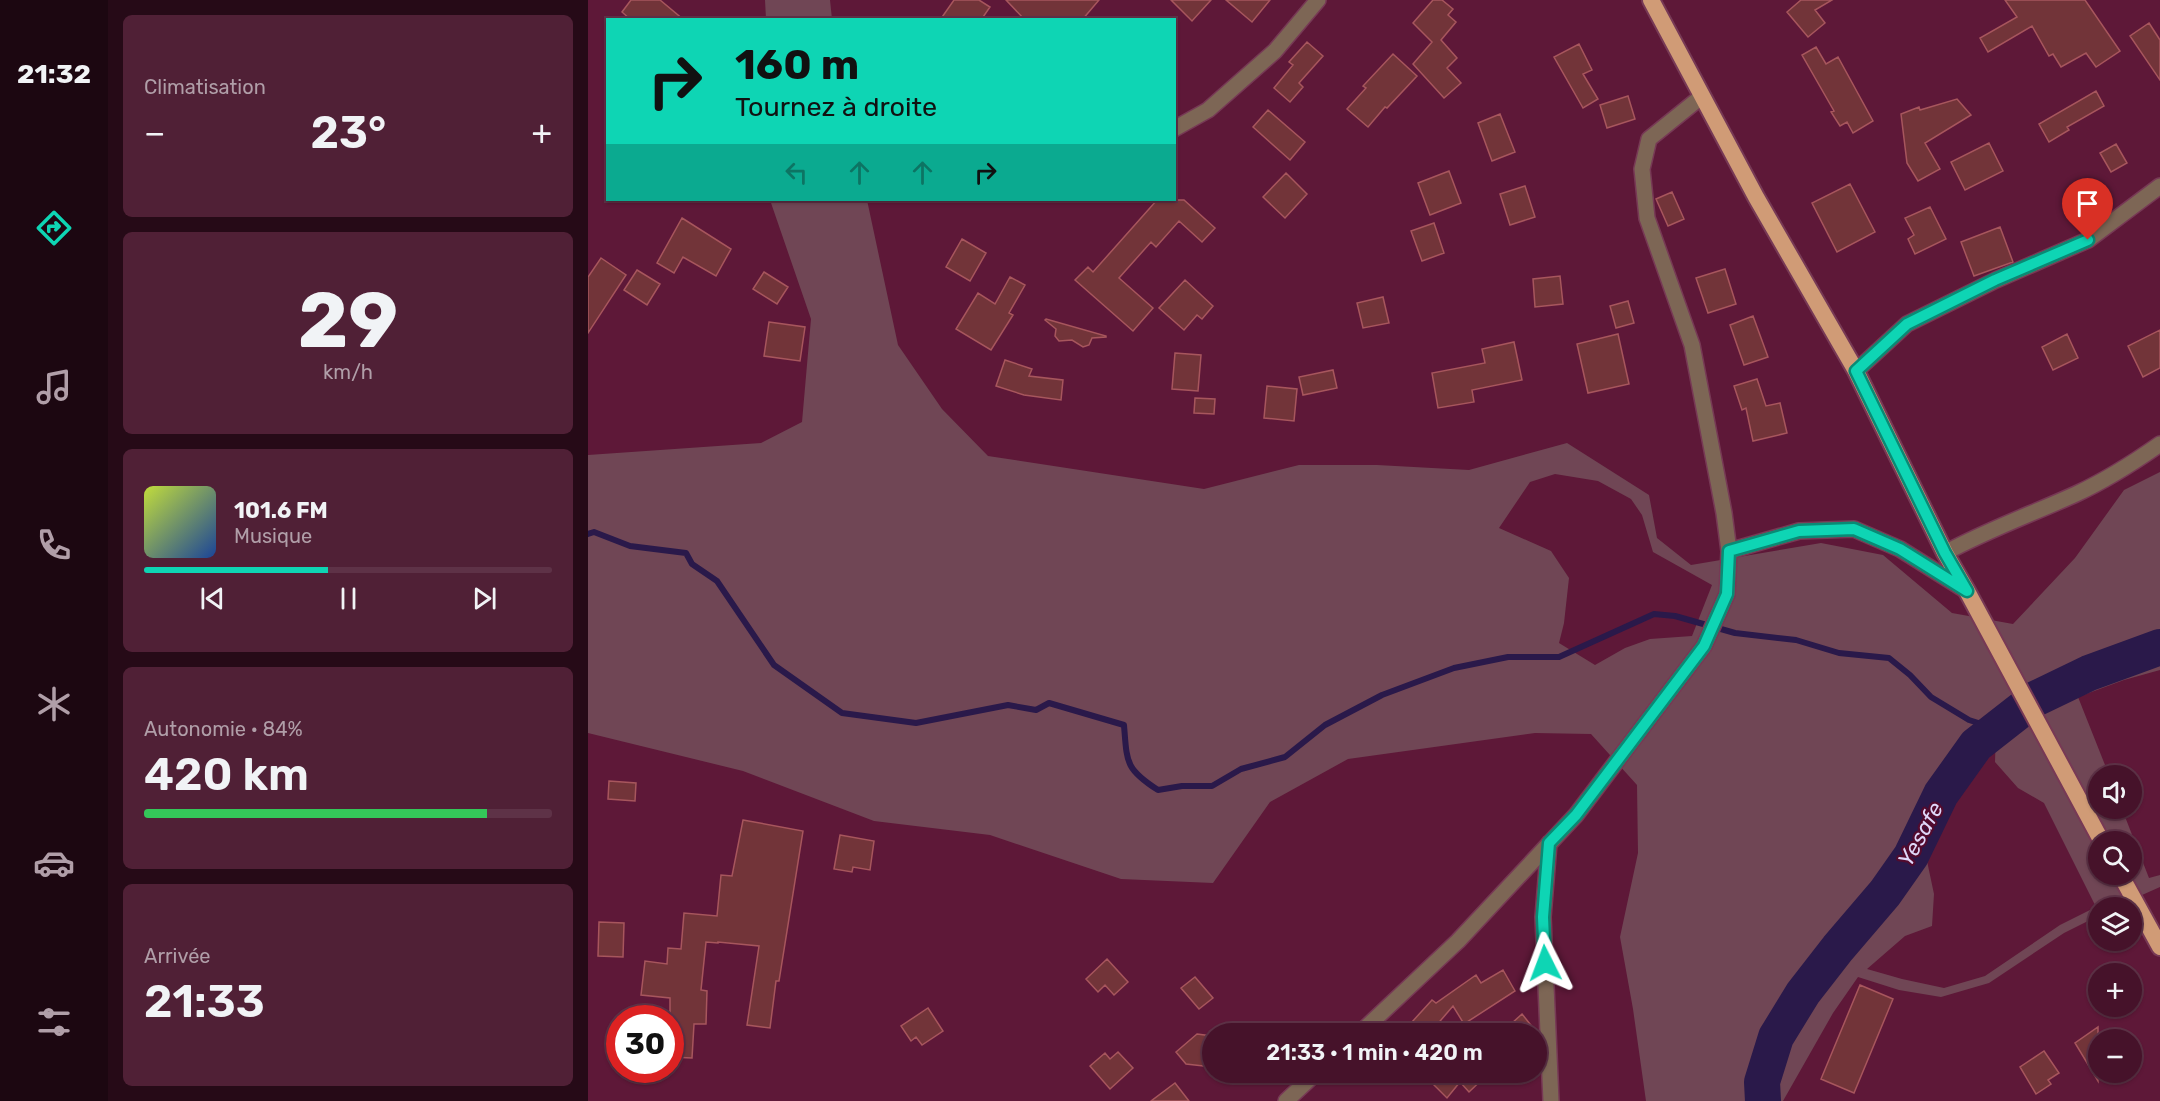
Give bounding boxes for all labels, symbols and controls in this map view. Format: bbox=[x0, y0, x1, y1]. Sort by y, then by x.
text: 160 m bbox=[735, 40, 859, 90]
icon: right bbox=[636, 42, 714, 120]
text: 21:32 bbox=[17, 58, 91, 90]
text: Climatisation bbox=[144, 75, 266, 99]
text: Tournez à droite bbox=[735, 91, 937, 123]
text: 23° bbox=[311, 106, 386, 159]
text: − bbox=[144, 113, 165, 152]
text: + bbox=[531, 113, 552, 152]
icon: left bbox=[780, 156, 813, 189]
icon: ahead bbox=[843, 156, 876, 189]
icon: ahead bbox=[906, 156, 939, 189]
icon: right bbox=[969, 156, 1002, 189]
pin bbox=[2062, 178, 2113, 240]
icon: arrive bbox=[2071, 187, 2104, 220]
icon: directions bbox=[33, 207, 75, 249]
text: 29 bbox=[298, 274, 398, 367]
text: km/h bbox=[323, 360, 373, 384]
icon: music bbox=[33, 366, 75, 408]
text: 101.6 FM bbox=[234, 497, 328, 524]
icon: phone bbox=[33, 524, 75, 566]
text: Musique bbox=[234, 524, 312, 548]
icon: previous bbox=[196, 582, 229, 615]
icon: pause bbox=[332, 582, 365, 615]
icon: next bbox=[468, 582, 501, 615]
icon: climate bbox=[33, 683, 75, 725]
text: Autonomie · 84% bbox=[144, 717, 303, 741]
text: 420 km bbox=[144, 748, 309, 801]
map controls bbox=[2088, 765, 2142, 1083]
button: sound bbox=[2088, 765, 2142, 819]
water label: Yesafe bbox=[1892, 797, 1949, 871]
button: search bbox=[2088, 831, 2142, 885]
icon: car bbox=[33, 842, 75, 884]
button: layers bbox=[2088, 897, 2142, 951]
position arrow bbox=[1513, 931, 1577, 995]
text: Arrivée bbox=[144, 944, 211, 968]
button: + bbox=[2088, 963, 2142, 1017]
text: 21:33 bbox=[144, 975, 265, 1028]
icon: filters bbox=[33, 1001, 75, 1043]
speed limit sign: 30 bbox=[606, 1005, 684, 1083]
button: − bbox=[2088, 1029, 2142, 1083]
text: 21:33 · 1 min · 420 m bbox=[1266, 1039, 1483, 1066]

